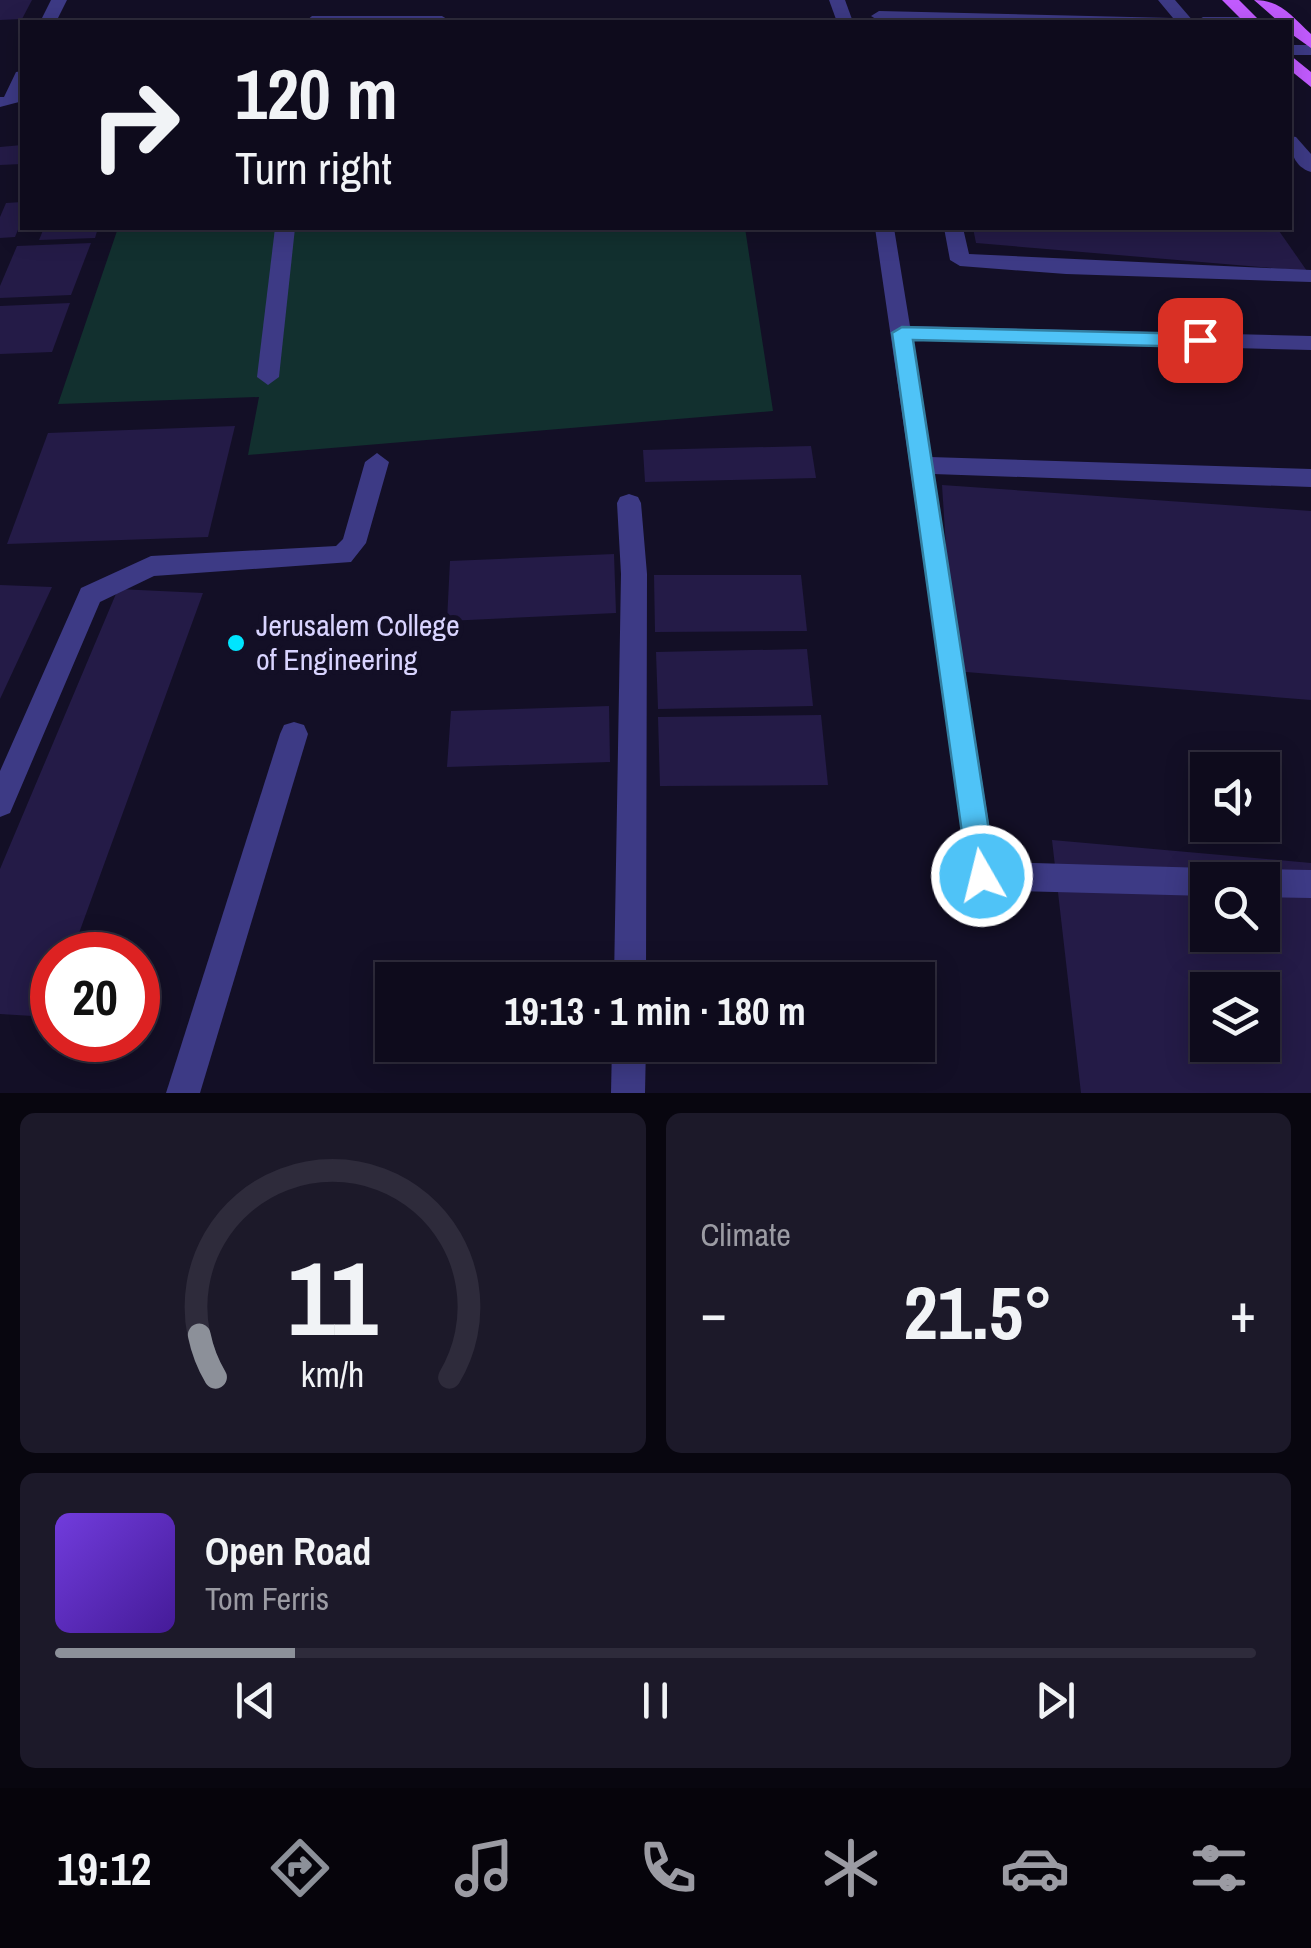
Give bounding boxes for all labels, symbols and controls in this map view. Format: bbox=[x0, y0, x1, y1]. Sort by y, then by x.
text: 120 m bbox=[235, 47, 398, 141]
icon: right bbox=[70, 60, 200, 190]
text: Turn right bbox=[235, 137, 392, 198]
pin bbox=[1158, 298, 1243, 383]
icon: arrive bbox=[1173, 313, 1228, 368]
place label: Jerusalem College of Engineering bbox=[256, 605, 460, 679]
marker: Jerusalem College of Engineering bbox=[225, 632, 247, 654]
map controls bbox=[1190, 752, 1280, 1062]
button: sound bbox=[1190, 752, 1280, 842]
position arrow bbox=[930, 824, 1034, 928]
button: search bbox=[1190, 862, 1280, 952]
speed limit sign: 20 bbox=[30, 932, 160, 1062]
button: layers bbox=[1190, 972, 1280, 1062]
text: 19:13 · 1 min · 180 m bbox=[504, 986, 806, 1037]
text: Climate bbox=[701, 1213, 791, 1256]
text: 11 bbox=[288, 1227, 378, 1367]
text: 21.5° bbox=[903, 1261, 1053, 1362]
text: − bbox=[701, 1275, 727, 1349]
text: + bbox=[1230, 1275, 1256, 1349]
text: km/h bbox=[301, 1350, 365, 1398]
text: Open Road bbox=[205, 1526, 371, 1577]
text: Tom Ferris bbox=[205, 1577, 329, 1620]
icon: previous bbox=[228, 1673, 283, 1728]
icon: pause bbox=[628, 1673, 683, 1728]
icon: next bbox=[1028, 1673, 1083, 1728]
icon: directions bbox=[265, 1833, 335, 1903]
icon: music bbox=[449, 1833, 519, 1903]
icon: phone bbox=[633, 1833, 703, 1903]
icon: climate bbox=[816, 1833, 886, 1903]
icon: car bbox=[1000, 1833, 1070, 1903]
icon: filters bbox=[1184, 1833, 1254, 1903]
text: 19:12 bbox=[57, 1838, 151, 1899]

